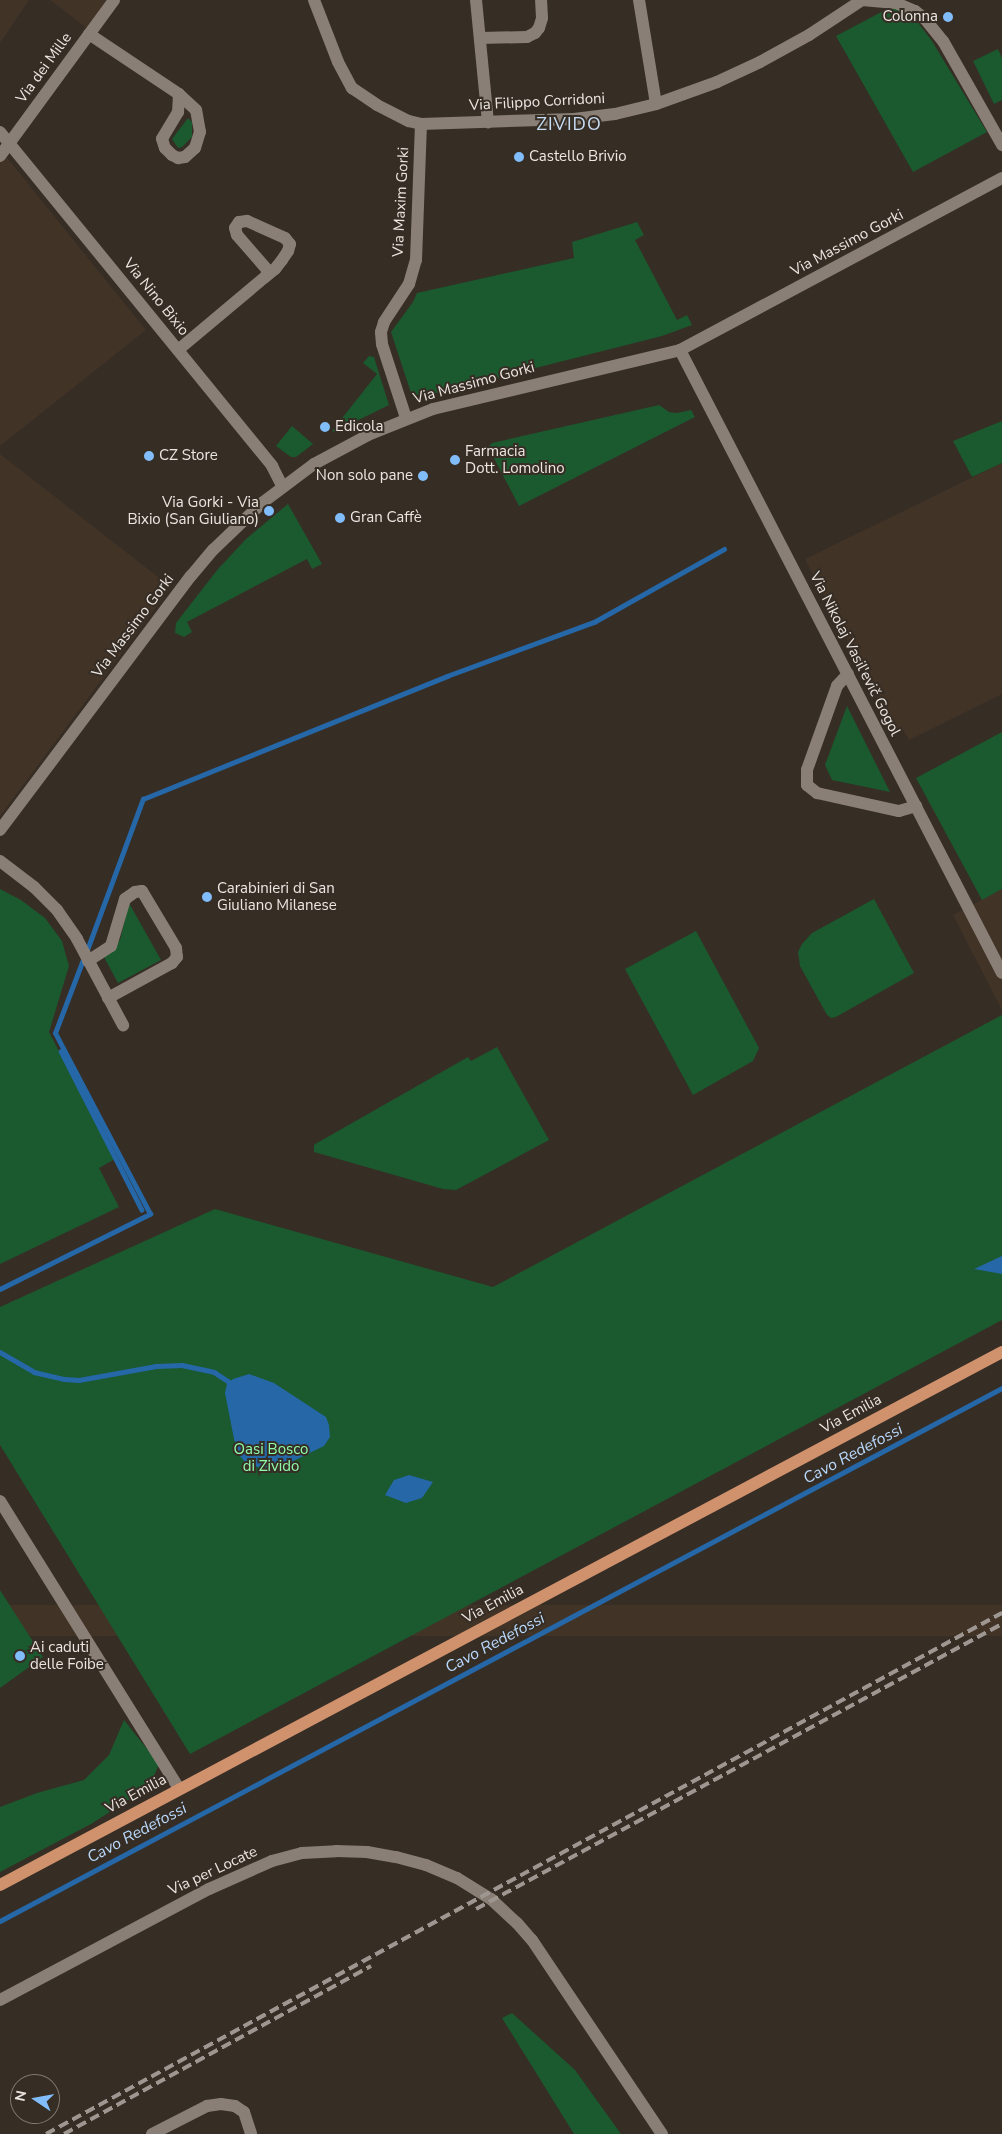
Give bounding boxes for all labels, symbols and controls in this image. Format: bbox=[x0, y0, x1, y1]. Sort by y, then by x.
place label: Colonna bbox=[882, 8, 938, 26]
marker: Colonna bbox=[942, 11, 954, 23]
street label: Via dei Mille bbox=[12, 29, 76, 107]
street label: Via Filippo Corridoni bbox=[469, 89, 605, 115]
district label: ZIVIDO bbox=[536, 113, 602, 135]
street label: Via Maxim Gorki bbox=[389, 147, 413, 257]
place label: Castello Brivio bbox=[529, 148, 627, 166]
marker: Castello Brivio bbox=[513, 151, 525, 163]
street label: Via Massimo Gorki bbox=[788, 206, 906, 280]
street label: Via Nino Bixio bbox=[119, 255, 193, 339]
street label: Via Massimo Gorki bbox=[411, 358, 537, 408]
place label: Edicola bbox=[335, 418, 383, 436]
marker: Edicola bbox=[319, 421, 331, 433]
place label: Farmacia Dott. Lomolino bbox=[465, 442, 565, 477]
place label: CZ Store bbox=[159, 447, 218, 465]
marker: CZ Store bbox=[143, 450, 155, 462]
marker: Farmacia Dott. Lomolino bbox=[449, 454, 461, 466]
place label: Non solo pane bbox=[316, 467, 413, 485]
marker: Non solo pane bbox=[417, 470, 429, 482]
place label: Via Gorki - Via Bixio (San Giuliano) bbox=[127, 493, 259, 528]
marker: Via Gorki - Via Bixio (San Giuliano) bbox=[263, 505, 275, 517]
place label: Gran Caffè bbox=[350, 509, 422, 527]
marker: Gran Caffè bbox=[334, 512, 346, 524]
street label: Via Nikolaj Vasil'evič Gogol bbox=[806, 569, 904, 739]
street label: Via Massimo Gorki bbox=[88, 571, 178, 681]
place label: Carabinieri di San Giuliano Milanese bbox=[217, 879, 337, 914]
marker: Carabinieri di San Giuliano Milanese bbox=[201, 891, 213, 903]
street label: Via Emilia bbox=[817, 1390, 885, 1438]
water label: Cavo Redefossi bbox=[800, 1420, 906, 1488]
park label: Oasi Bosco di Zivido bbox=[234, 1440, 308, 1475]
street label: Via Emilia bbox=[459, 1580, 527, 1628]
water label: Cavo Redefossi bbox=[442, 1609, 548, 1677]
place label: Ai caduti delle Foibe bbox=[30, 1638, 104, 1673]
marker: Ai caduti delle Foibe bbox=[14, 1650, 26, 1662]
street label: Via Emilia bbox=[102, 1770, 170, 1818]
water label: Cavo Redefossi bbox=[84, 1799, 190, 1867]
street label: Via per Locate bbox=[166, 1843, 260, 1899]
north arrow bbox=[10, 2074, 60, 2124]
text: N bbox=[10, 2089, 31, 2103]

